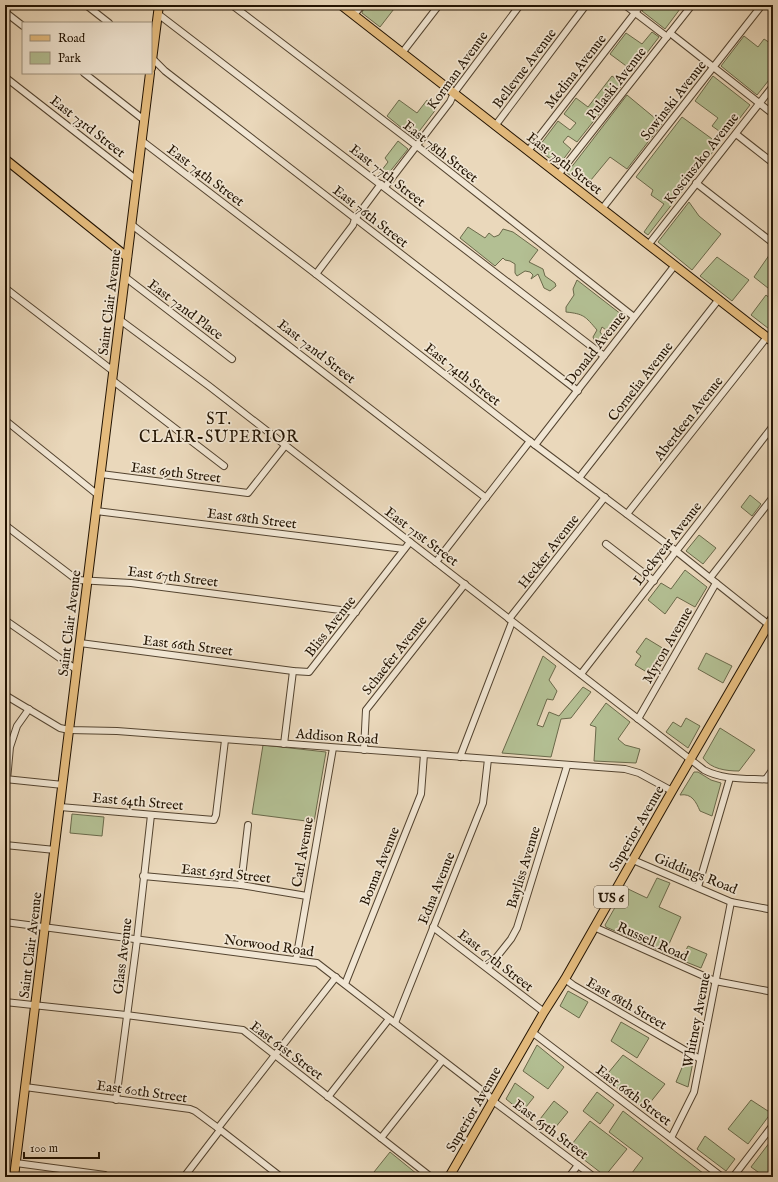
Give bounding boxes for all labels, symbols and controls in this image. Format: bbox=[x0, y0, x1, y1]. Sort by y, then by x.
legend bbox=[22, 22, 152, 74]
street label: Bellevue Avenue bbox=[489, 25, 561, 112]
street label: Korman Avenue bbox=[423, 27, 493, 113]
street label: Medina Avenue bbox=[541, 30, 611, 113]
text: Road bbox=[58, 31, 86, 46]
street label: Pulaski Avenue bbox=[583, 43, 651, 124]
text: Park bbox=[58, 51, 81, 66]
street label: Sowinski Avenue bbox=[637, 56, 711, 144]
street label: East 73rd Street bbox=[46, 92, 129, 162]
street label: Kosciuszko Avenue bbox=[660, 109, 744, 208]
street label: East 78th Street bbox=[399, 117, 482, 187]
street label: East 79th Street bbox=[523, 129, 606, 199]
street label: East 77th Street bbox=[346, 140, 429, 211]
street label: East 74th Street bbox=[163, 141, 248, 211]
street label: East 76th Street bbox=[329, 182, 412, 252]
street label: Saint Clair Avenue bbox=[95, 247, 126, 356]
street label: East 72nd Place bbox=[144, 276, 227, 344]
street label: Donald Avenue bbox=[561, 307, 631, 389]
street label: East 72nd Street bbox=[274, 316, 359, 388]
street label: Cornelia Avenue bbox=[604, 338, 678, 425]
street label: East 74th Street bbox=[421, 339, 504, 410]
street label: Aberdeen Avenue bbox=[650, 372, 728, 465]
district label: ST. CLAIR-SUPERIOR bbox=[139, 410, 299, 448]
street label: East 69th Street bbox=[130, 459, 222, 487]
street label: Lockyear Avenue bbox=[630, 498, 706, 589]
street label: East 71st Street bbox=[381, 503, 462, 571]
street label: East 68th Street bbox=[206, 505, 298, 533]
street label: Hecker Avenue bbox=[514, 511, 584, 592]
street label: East 67th Street bbox=[127, 563, 219, 591]
street label: Saint Clair Avenue bbox=[55, 568, 86, 677]
street label: Bliss Avenue bbox=[301, 592, 361, 661]
street label: Myron Avenue bbox=[639, 603, 697, 687]
street label: Schaefer Avenue bbox=[358, 612, 432, 699]
street label: East 66th Street bbox=[142, 632, 234, 660]
street label: Addison Road bbox=[294, 725, 379, 749]
street label: Superior Avenue bbox=[605, 782, 669, 874]
street label: East 64th Street bbox=[92, 789, 184, 815]
street label: Carl Avenue bbox=[288, 815, 318, 889]
street label: Bayliss Avenue bbox=[503, 823, 545, 911]
street label: Bonna Avenue bbox=[356, 824, 404, 908]
street label: Edna Avenue bbox=[414, 849, 460, 927]
street label: Giddings Road bbox=[651, 849, 740, 899]
street label: East 63rd Street bbox=[180, 860, 272, 888]
road number: US 6 bbox=[594, 886, 628, 908]
street label: Saint Clair Avenue bbox=[16, 890, 47, 999]
street label: Glass Avenue bbox=[109, 916, 137, 995]
street label: Russell Road bbox=[614, 918, 692, 966]
street label: East 67th Street bbox=[454, 926, 537, 996]
street label: Norwood Road bbox=[223, 931, 316, 961]
street label: Whitney Avenue bbox=[679, 971, 715, 1069]
street label: East 68th Street bbox=[583, 974, 670, 1034]
street label: East 61st Street bbox=[246, 1017, 327, 1084]
street label: East 66th Street bbox=[592, 1061, 675, 1130]
street label: Superior Avenue bbox=[442, 1063, 506, 1155]
street label: East 60th Street bbox=[95, 1077, 189, 1107]
street label: East 65th Street bbox=[509, 1096, 592, 1164]
scale bar bbox=[24, 1134, 99, 1160]
text: 100 m bbox=[30, 1141, 58, 1156]

